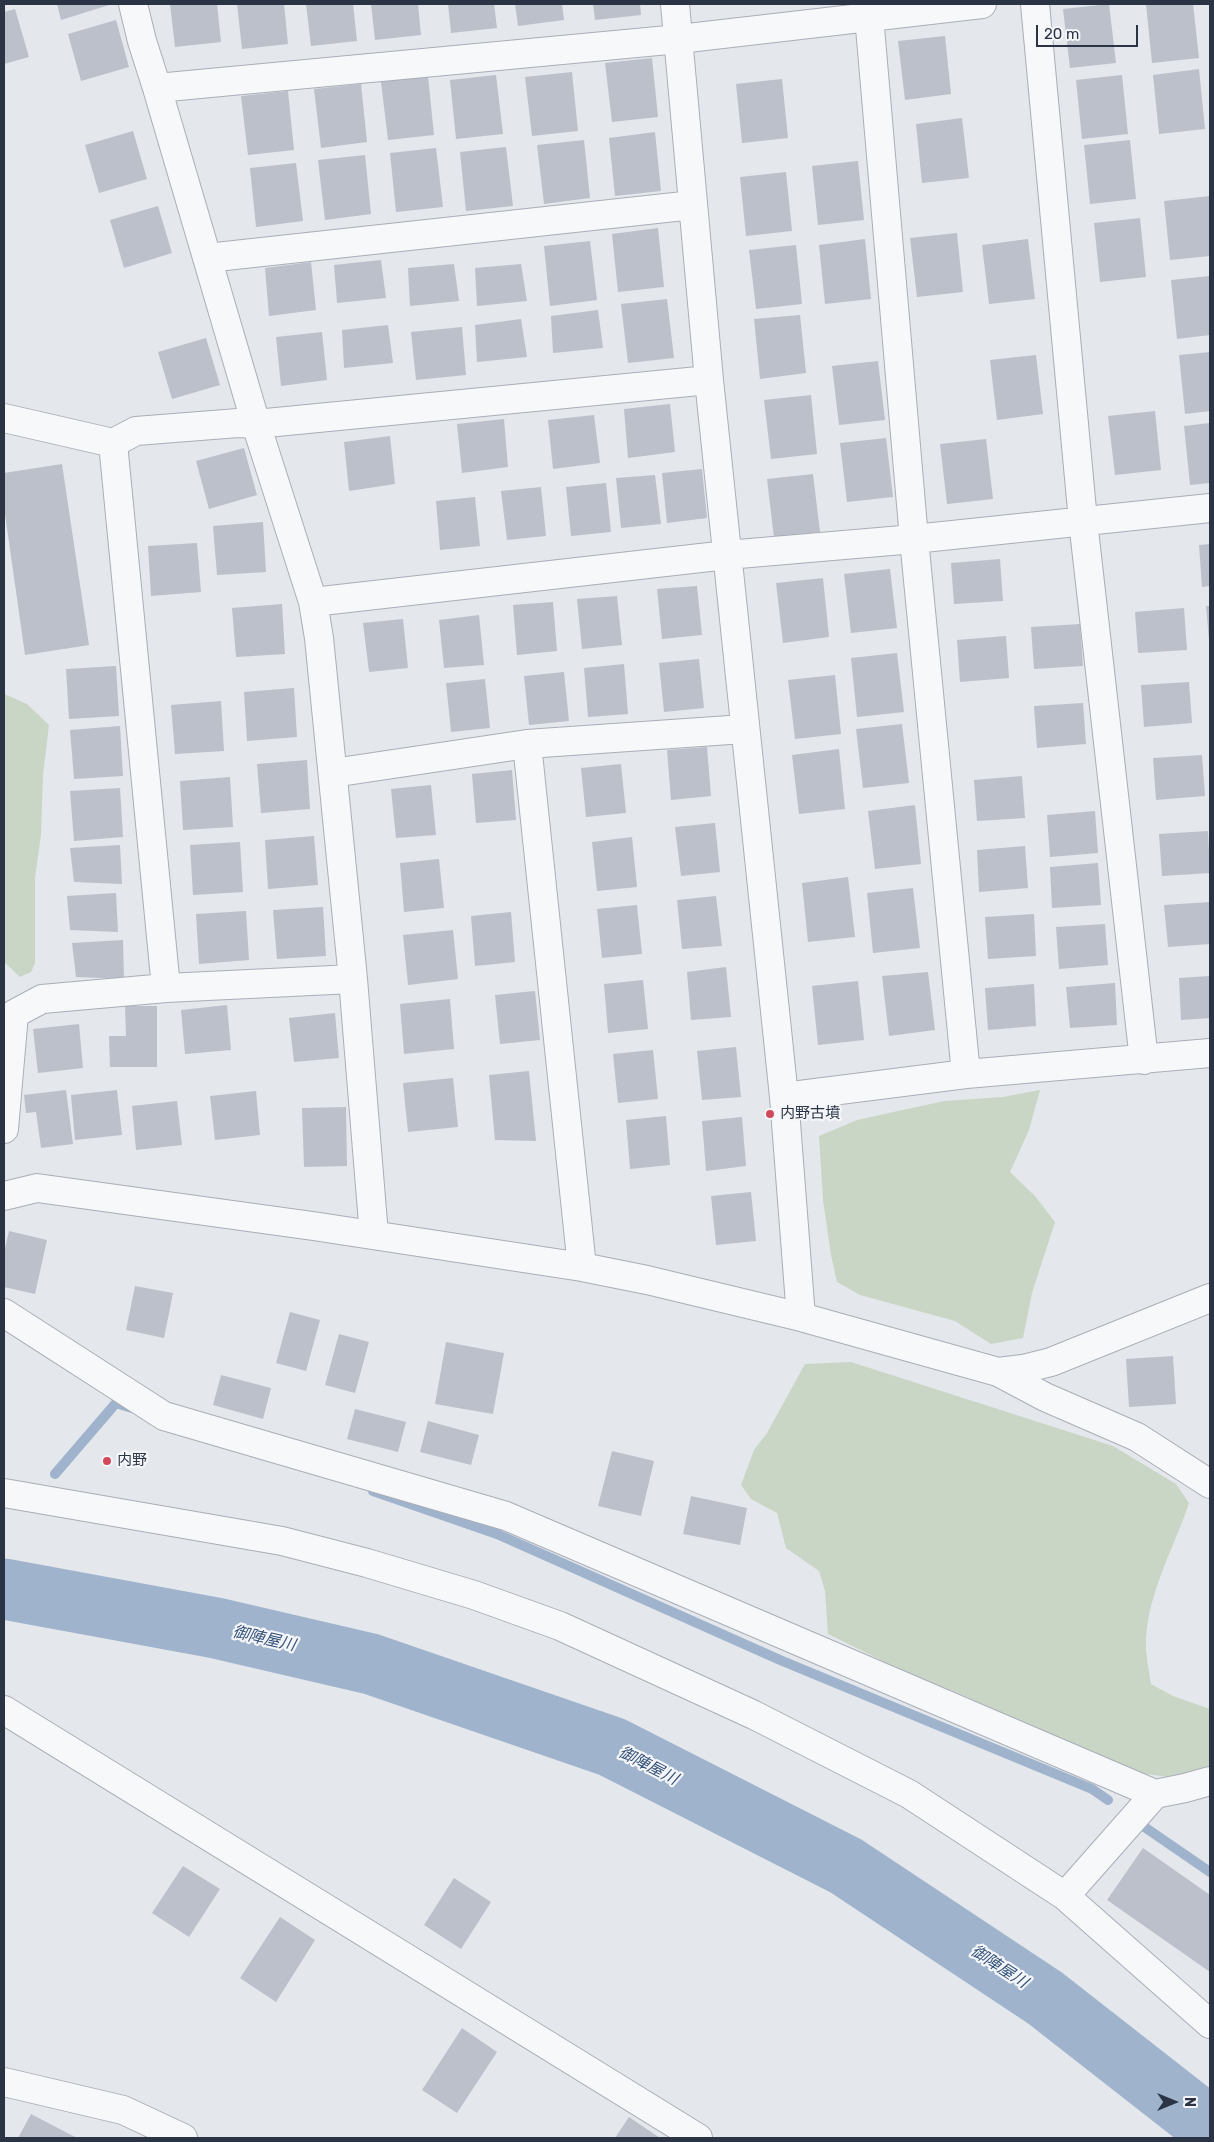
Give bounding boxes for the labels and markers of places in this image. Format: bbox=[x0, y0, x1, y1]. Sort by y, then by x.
place label: 内野古墳 bbox=[780, 1105, 840, 1123]
marker: 内野古墳 bbox=[764, 1108, 776, 1120]
place label: 内野 bbox=[117, 1452, 147, 1470]
marker: 内野 bbox=[101, 1455, 113, 1467]

